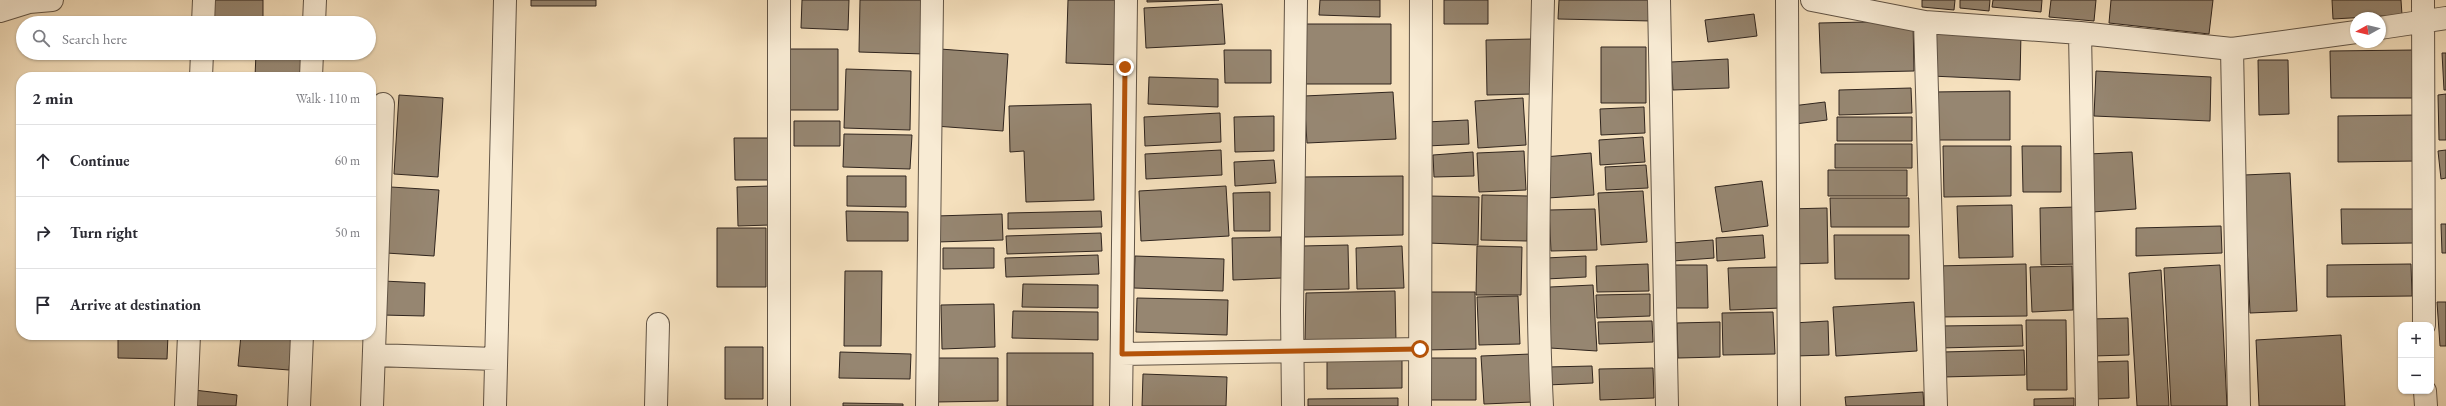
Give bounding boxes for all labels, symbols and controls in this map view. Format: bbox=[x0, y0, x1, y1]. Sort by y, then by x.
north arrow bbox=[2350, 12, 2386, 48]
search box bbox=[16, 16, 376, 60]
icon: search bbox=[30, 27, 52, 49]
text: Search here bbox=[62, 29, 127, 48]
route end bbox=[1116, 58, 1134, 76]
text: 2 min bbox=[32, 87, 73, 109]
text: Walk · 110 m bbox=[296, 90, 360, 107]
icon: ahead bbox=[32, 150, 54, 172]
text: Continue bbox=[70, 151, 130, 170]
text: 60 m bbox=[335, 152, 360, 169]
icon: right bbox=[32, 222, 54, 244]
text: Turn right bbox=[70, 223, 138, 242]
text: 50 m bbox=[335, 224, 360, 241]
icon: arrive bbox=[32, 294, 54, 316]
text: Arrive at destination bbox=[70, 295, 201, 314]
map controls bbox=[2398, 322, 2434, 394]
button: + bbox=[2398, 322, 2434, 358]
route start bbox=[1411, 340, 1429, 358]
button: − bbox=[2398, 358, 2434, 394]

